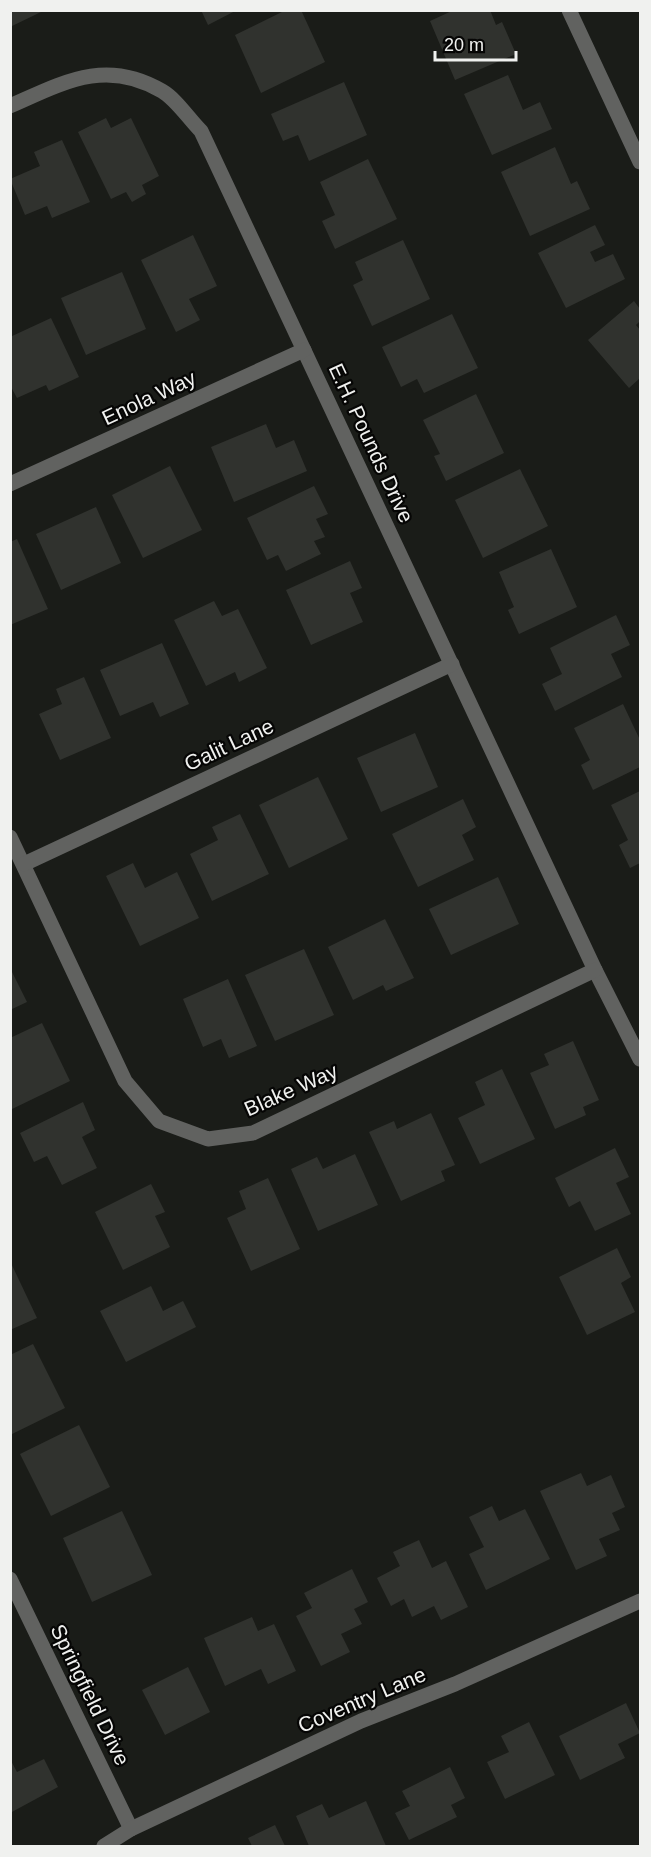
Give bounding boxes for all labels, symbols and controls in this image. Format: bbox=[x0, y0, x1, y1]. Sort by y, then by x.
scale bar bbox=[435, 24, 516, 62]
text: 20 m bbox=[444, 35, 484, 55]
street label: E.H. Pounds Drive bbox=[325, 360, 418, 526]
street label: Enola Way bbox=[98, 366, 200, 429]
street label: Galit Lane bbox=[181, 714, 277, 775]
street label: Blake Way bbox=[241, 1059, 341, 1120]
street label: Springfield Drive bbox=[46, 1620, 135, 1769]
street label: Coventry Lane bbox=[294, 1662, 429, 1737]

